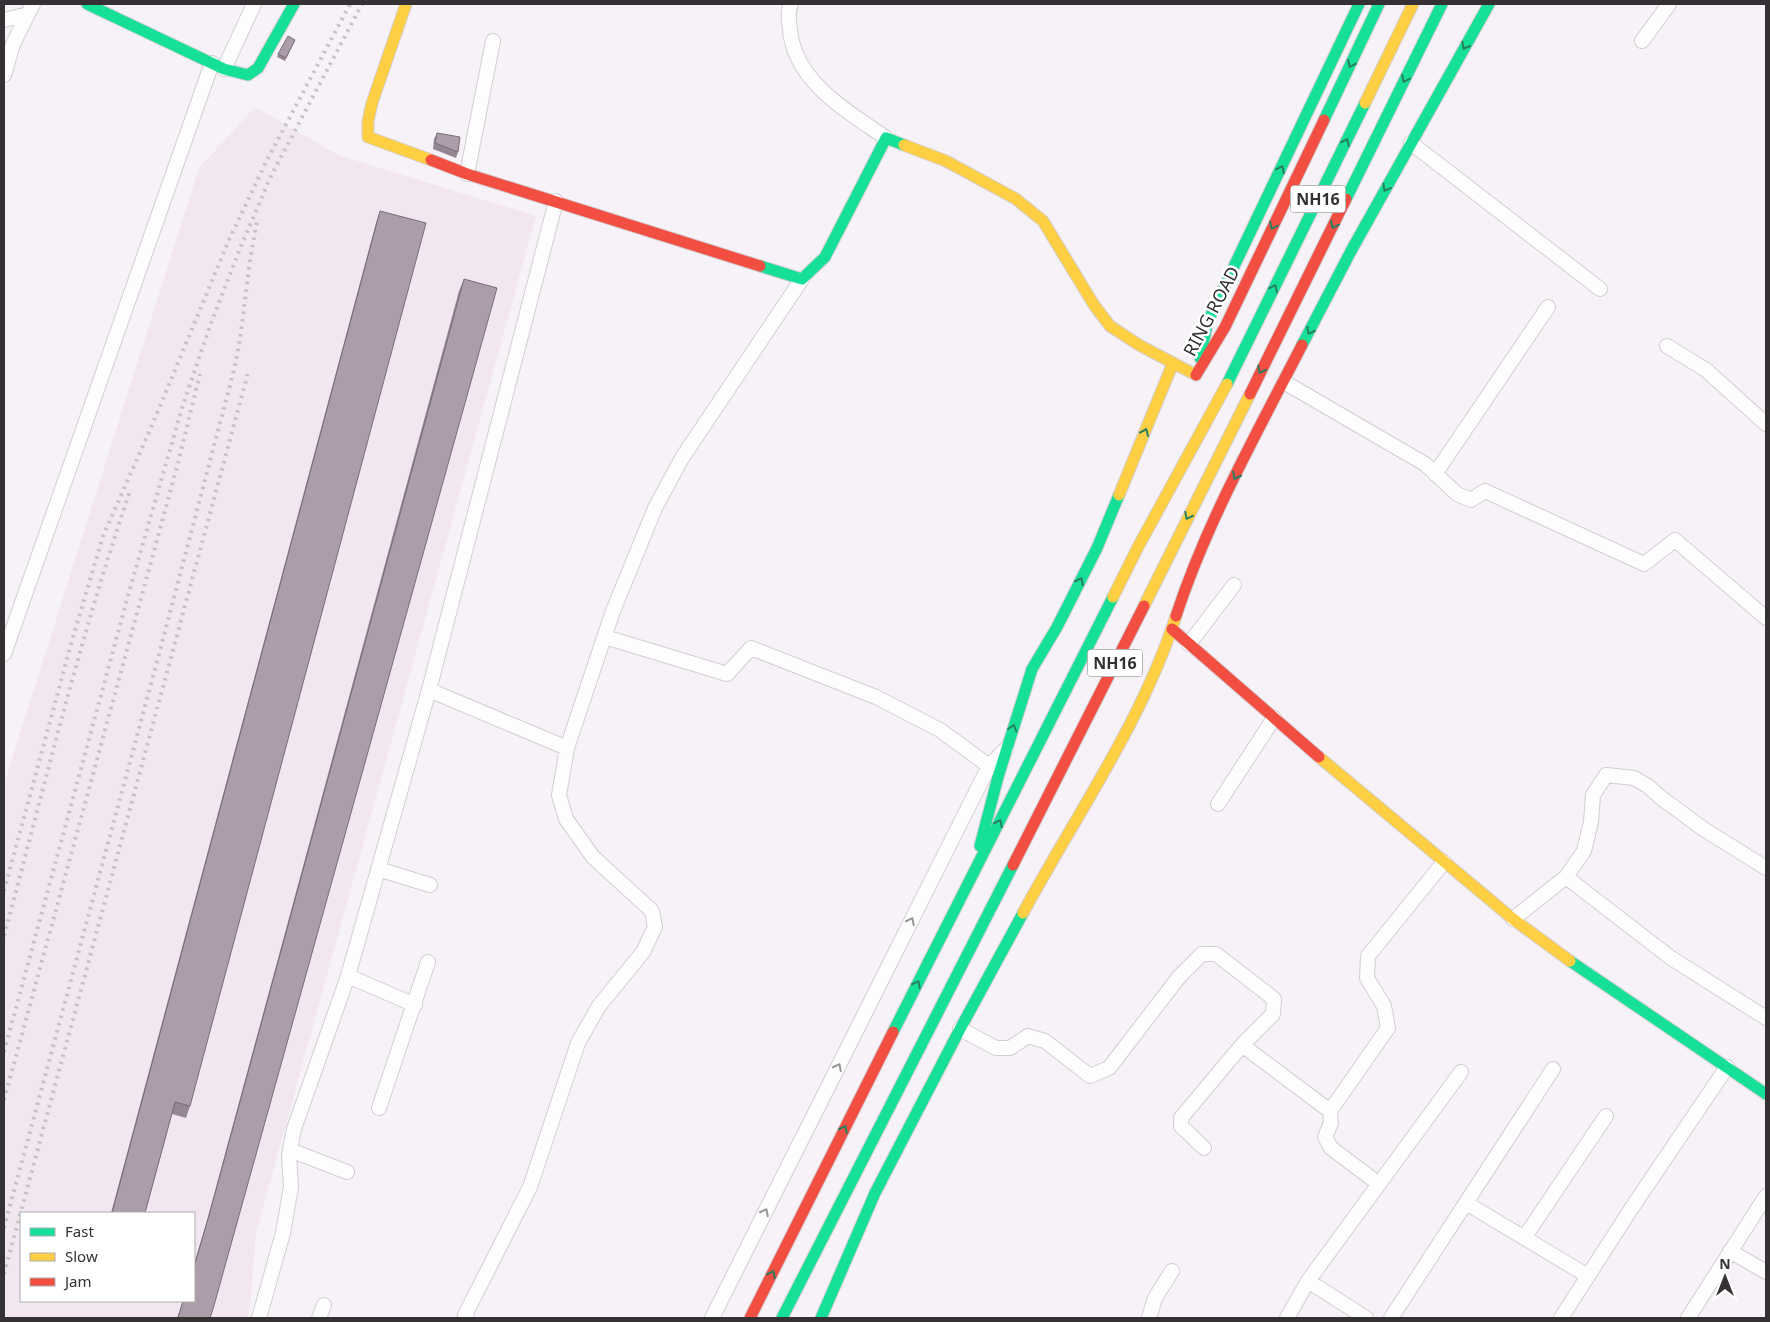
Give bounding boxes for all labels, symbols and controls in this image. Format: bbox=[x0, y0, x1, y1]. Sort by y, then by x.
one-way arrow bbox=[1461, 41, 1471, 50]
one-way arrow bbox=[1346, 59, 1357, 68]
one-way arrow bbox=[1401, 74, 1411, 83]
one-way arrow bbox=[1340, 138, 1350, 147]
one-way arrow bbox=[1274, 165, 1285, 174]
one-way arrow bbox=[1382, 183, 1392, 192]
road number: NH16 bbox=[1290, 185, 1346, 212]
one-way arrow bbox=[1330, 220, 1340, 229]
one-way arrow bbox=[1269, 221, 1279, 230]
street label: RING ROAD bbox=[1177, 262, 1245, 360]
one-way arrow bbox=[1268, 284, 1278, 293]
one-way arrow bbox=[1306, 326, 1316, 335]
one-way arrow bbox=[1257, 365, 1267, 374]
one-way arrow bbox=[1139, 428, 1149, 437]
one-way arrow bbox=[1232, 471, 1242, 480]
one-way arrow bbox=[1184, 510, 1194, 519]
one-way arrow bbox=[1074, 578, 1084, 587]
road number: NH16 bbox=[1088, 650, 1142, 676]
one-way arrow bbox=[1007, 725, 1017, 733]
one-way arrow bbox=[992, 819, 1003, 828]
one-way arrow bbox=[905, 918, 915, 927]
one-way arrow bbox=[911, 980, 921, 989]
one-way arrow bbox=[832, 1063, 842, 1072]
one-way arrow bbox=[838, 1125, 848, 1134]
one-way arrow bbox=[759, 1208, 769, 1217]
legend bbox=[20, 1212, 195, 1302]
text: Fast bbox=[65, 1221, 94, 1241]
text: Slow bbox=[65, 1246, 98, 1266]
north arrow bbox=[1700, 1252, 1750, 1302]
text: N bbox=[1719, 1254, 1731, 1273]
text: Jam bbox=[63, 1271, 92, 1291]
one-way arrow bbox=[766, 1271, 776, 1280]

